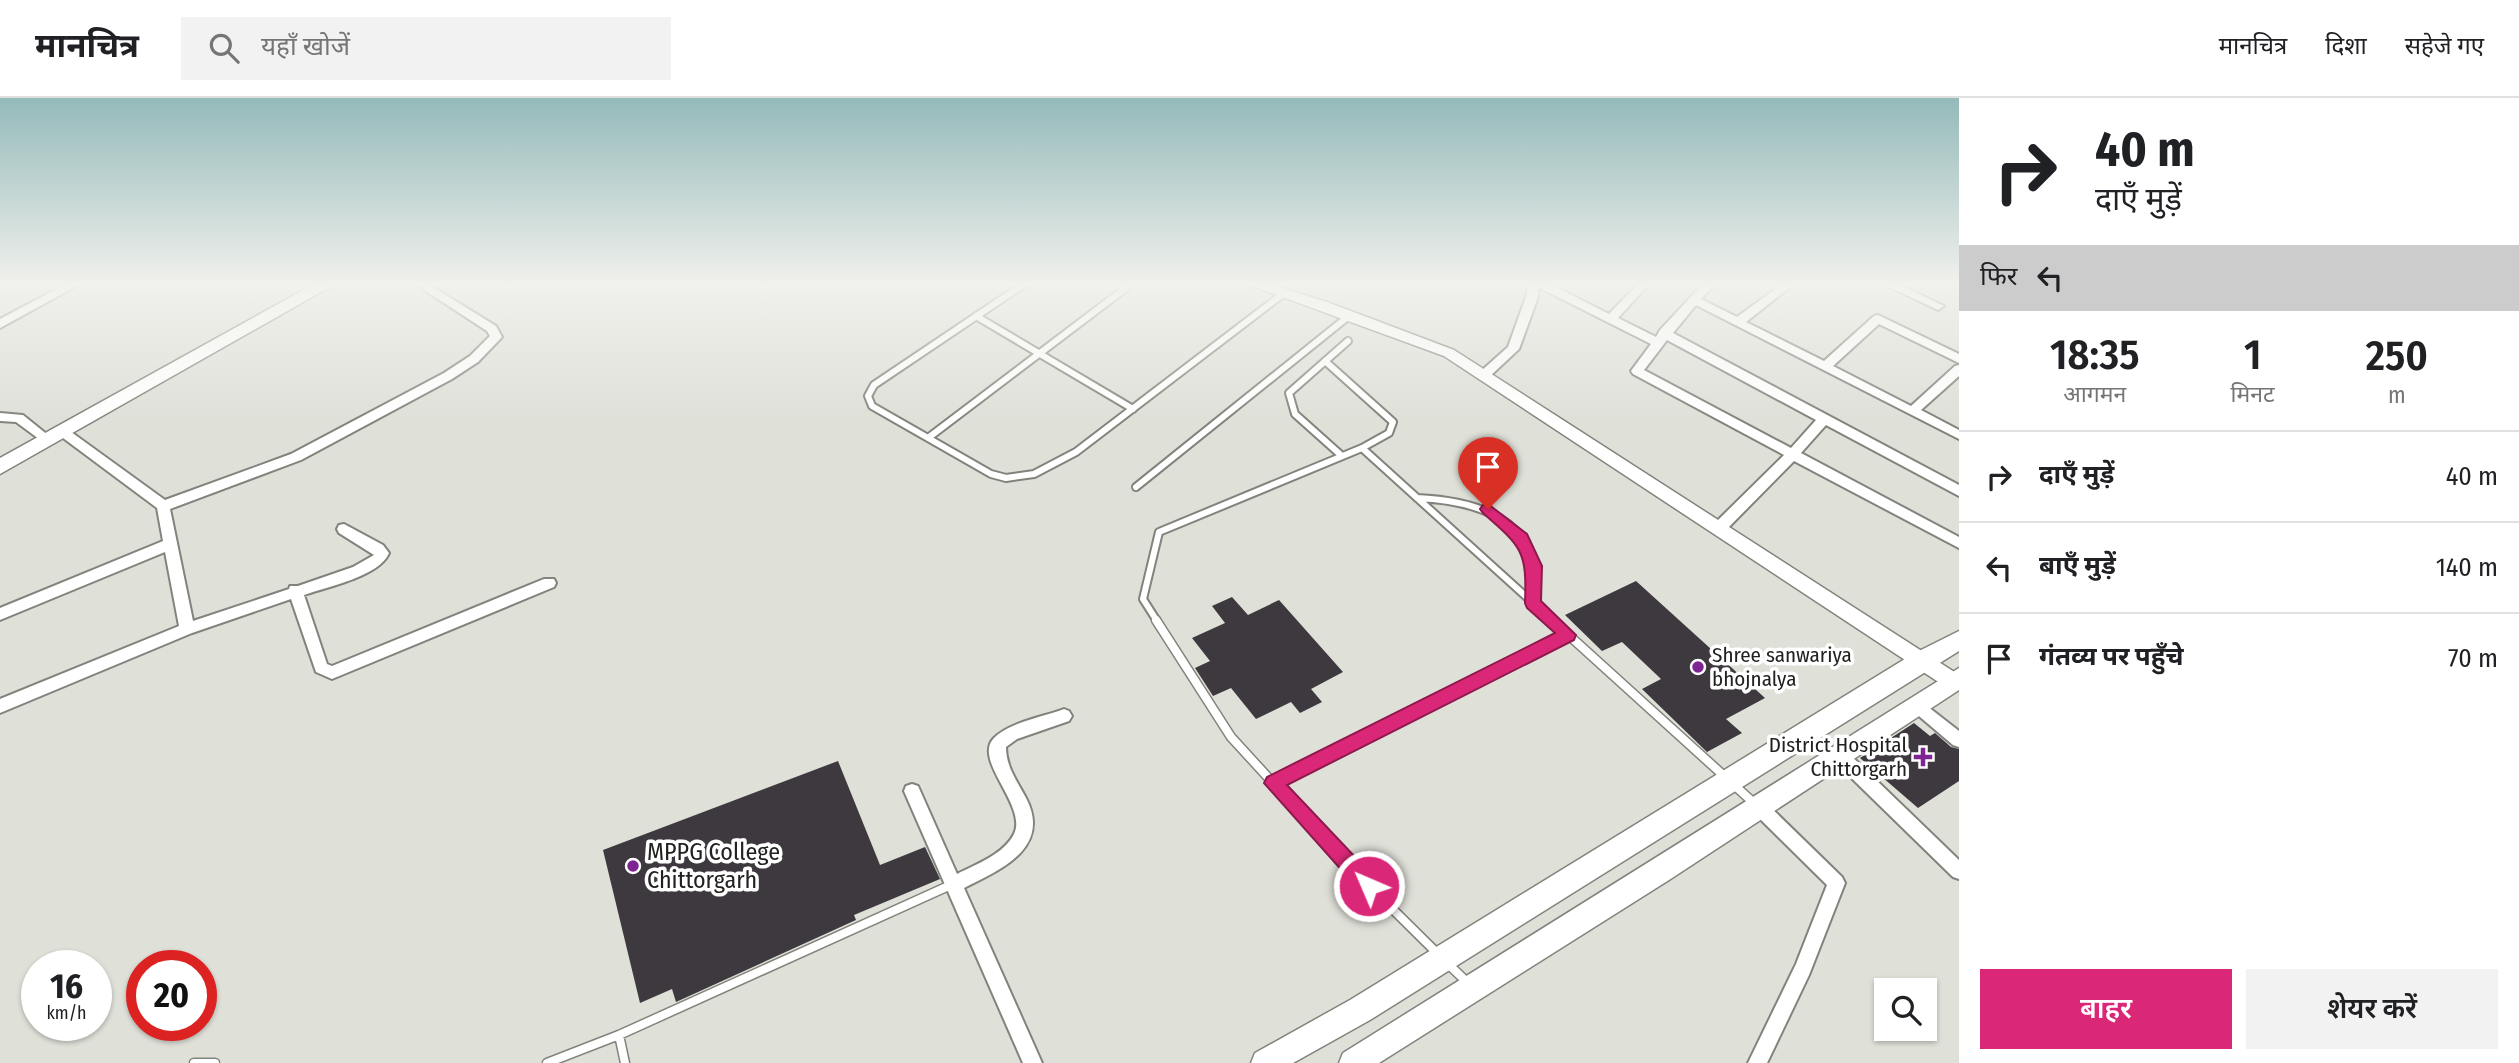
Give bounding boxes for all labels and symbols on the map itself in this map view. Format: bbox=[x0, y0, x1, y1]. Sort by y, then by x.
pin bbox=[1458, 437, 1518, 509]
place label: Shree sanwariya bhojnalya bbox=[1712, 642, 1852, 692]
marker: Shree sanwariya bhojnalya bbox=[1690, 659, 1706, 675]
place label: District Hospital Chittorgarh bbox=[1769, 732, 1907, 782]
marker: District Hospital Chittorgarh bbox=[1913, 747, 1933, 767]
place label: MPPG College Chittorgarh bbox=[647, 838, 780, 894]
position arrow bbox=[1332, 849, 1406, 923]
marker: MPPG College Chittorgarh bbox=[625, 858, 641, 874]
speed limit sign: 20 bbox=[126, 950, 217, 1041]

